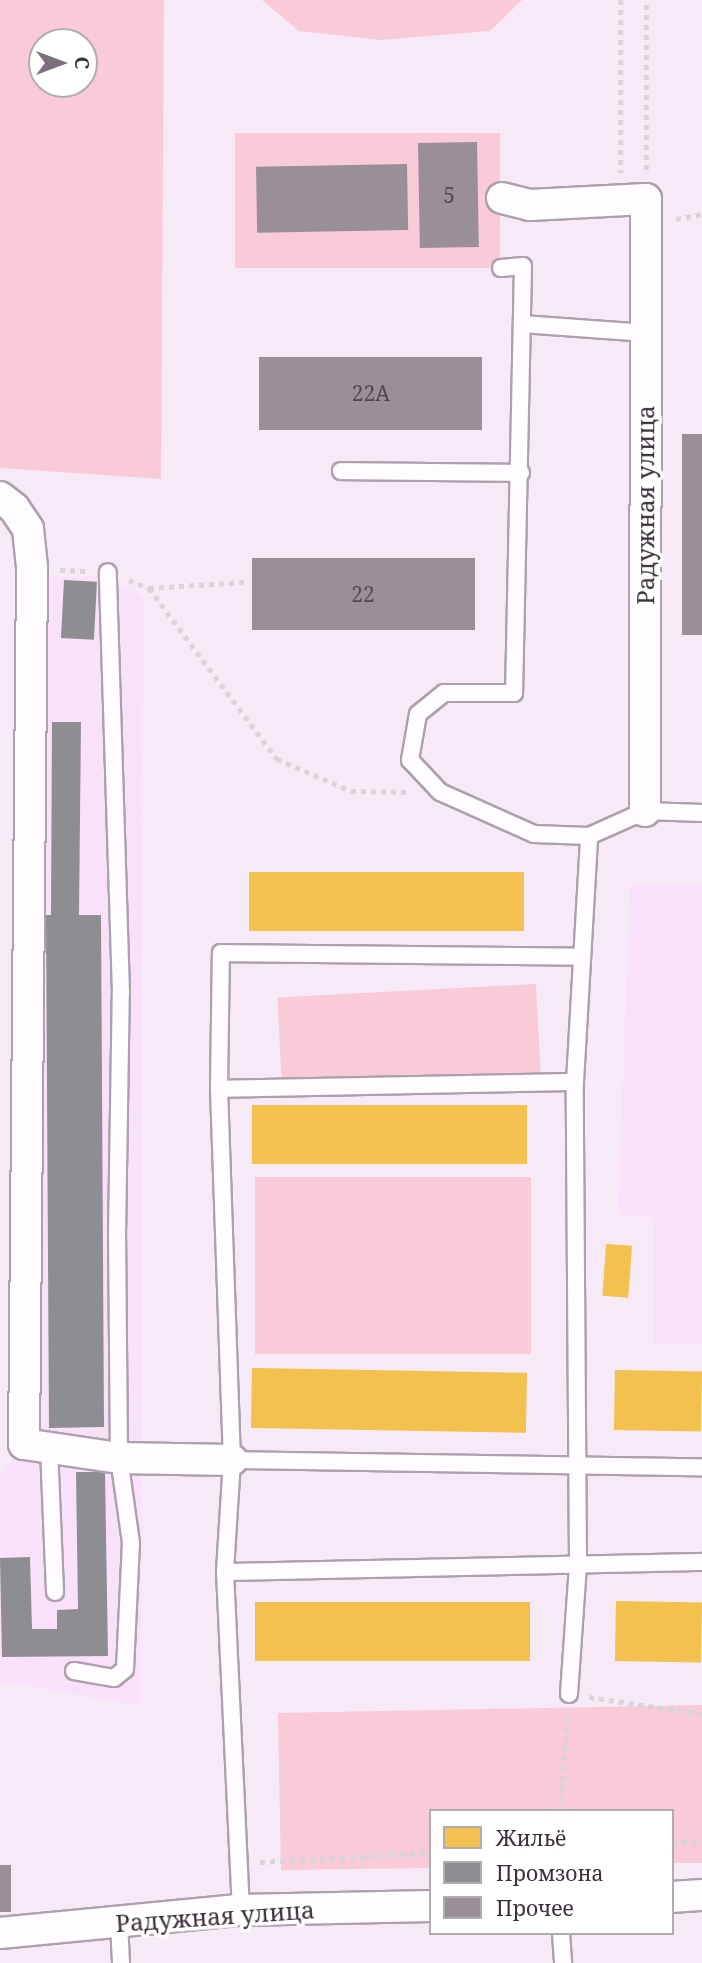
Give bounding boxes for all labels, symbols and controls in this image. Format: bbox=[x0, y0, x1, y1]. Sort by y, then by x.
north arrow bbox=[28, 28, 98, 98]
text: С bbox=[69, 57, 95, 69]
house number: 5 bbox=[443, 182, 455, 208]
house number: 22А bbox=[352, 380, 390, 406]
street label: Радужная улица bbox=[631, 405, 659, 605]
house number: 22 bbox=[351, 581, 375, 607]
legend bbox=[429, 1809, 674, 1935]
text: Жильё bbox=[496, 1824, 566, 1852]
text: Промзона bbox=[496, 1859, 604, 1887]
text: Прочее bbox=[496, 1894, 574, 1922]
street label: Радужная улица bbox=[114, 1895, 316, 1937]

